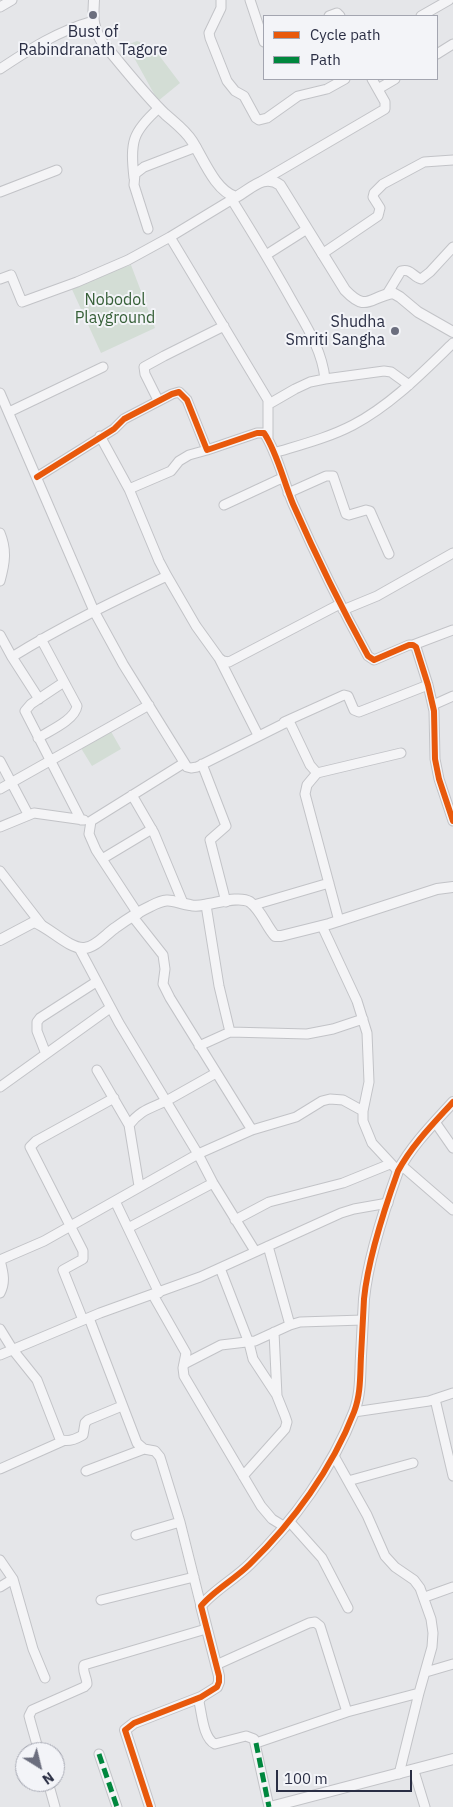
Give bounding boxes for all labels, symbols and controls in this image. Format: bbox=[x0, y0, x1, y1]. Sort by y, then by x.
marker: Bust of Rabindranath Tagore bbox=[87, 9, 99, 21]
legend bbox=[263, 15, 438, 80]
place label: Bust of Rabindranath Tagore bbox=[18, 22, 168, 60]
text: Cycle path bbox=[310, 25, 381, 44]
text: Path bbox=[310, 50, 341, 69]
park label: Nobodol Playground bbox=[75, 290, 155, 328]
place label: Shudha Smriti Sangha bbox=[285, 312, 385, 350]
marker: Shudha Smriti Sangha bbox=[389, 325, 401, 337]
north arrow bbox=[15, 1742, 65, 1792]
scale bar bbox=[278, 1760, 414, 1792]
text: N bbox=[39, 1768, 58, 1789]
text: 100 m bbox=[284, 1769, 328, 1788]

